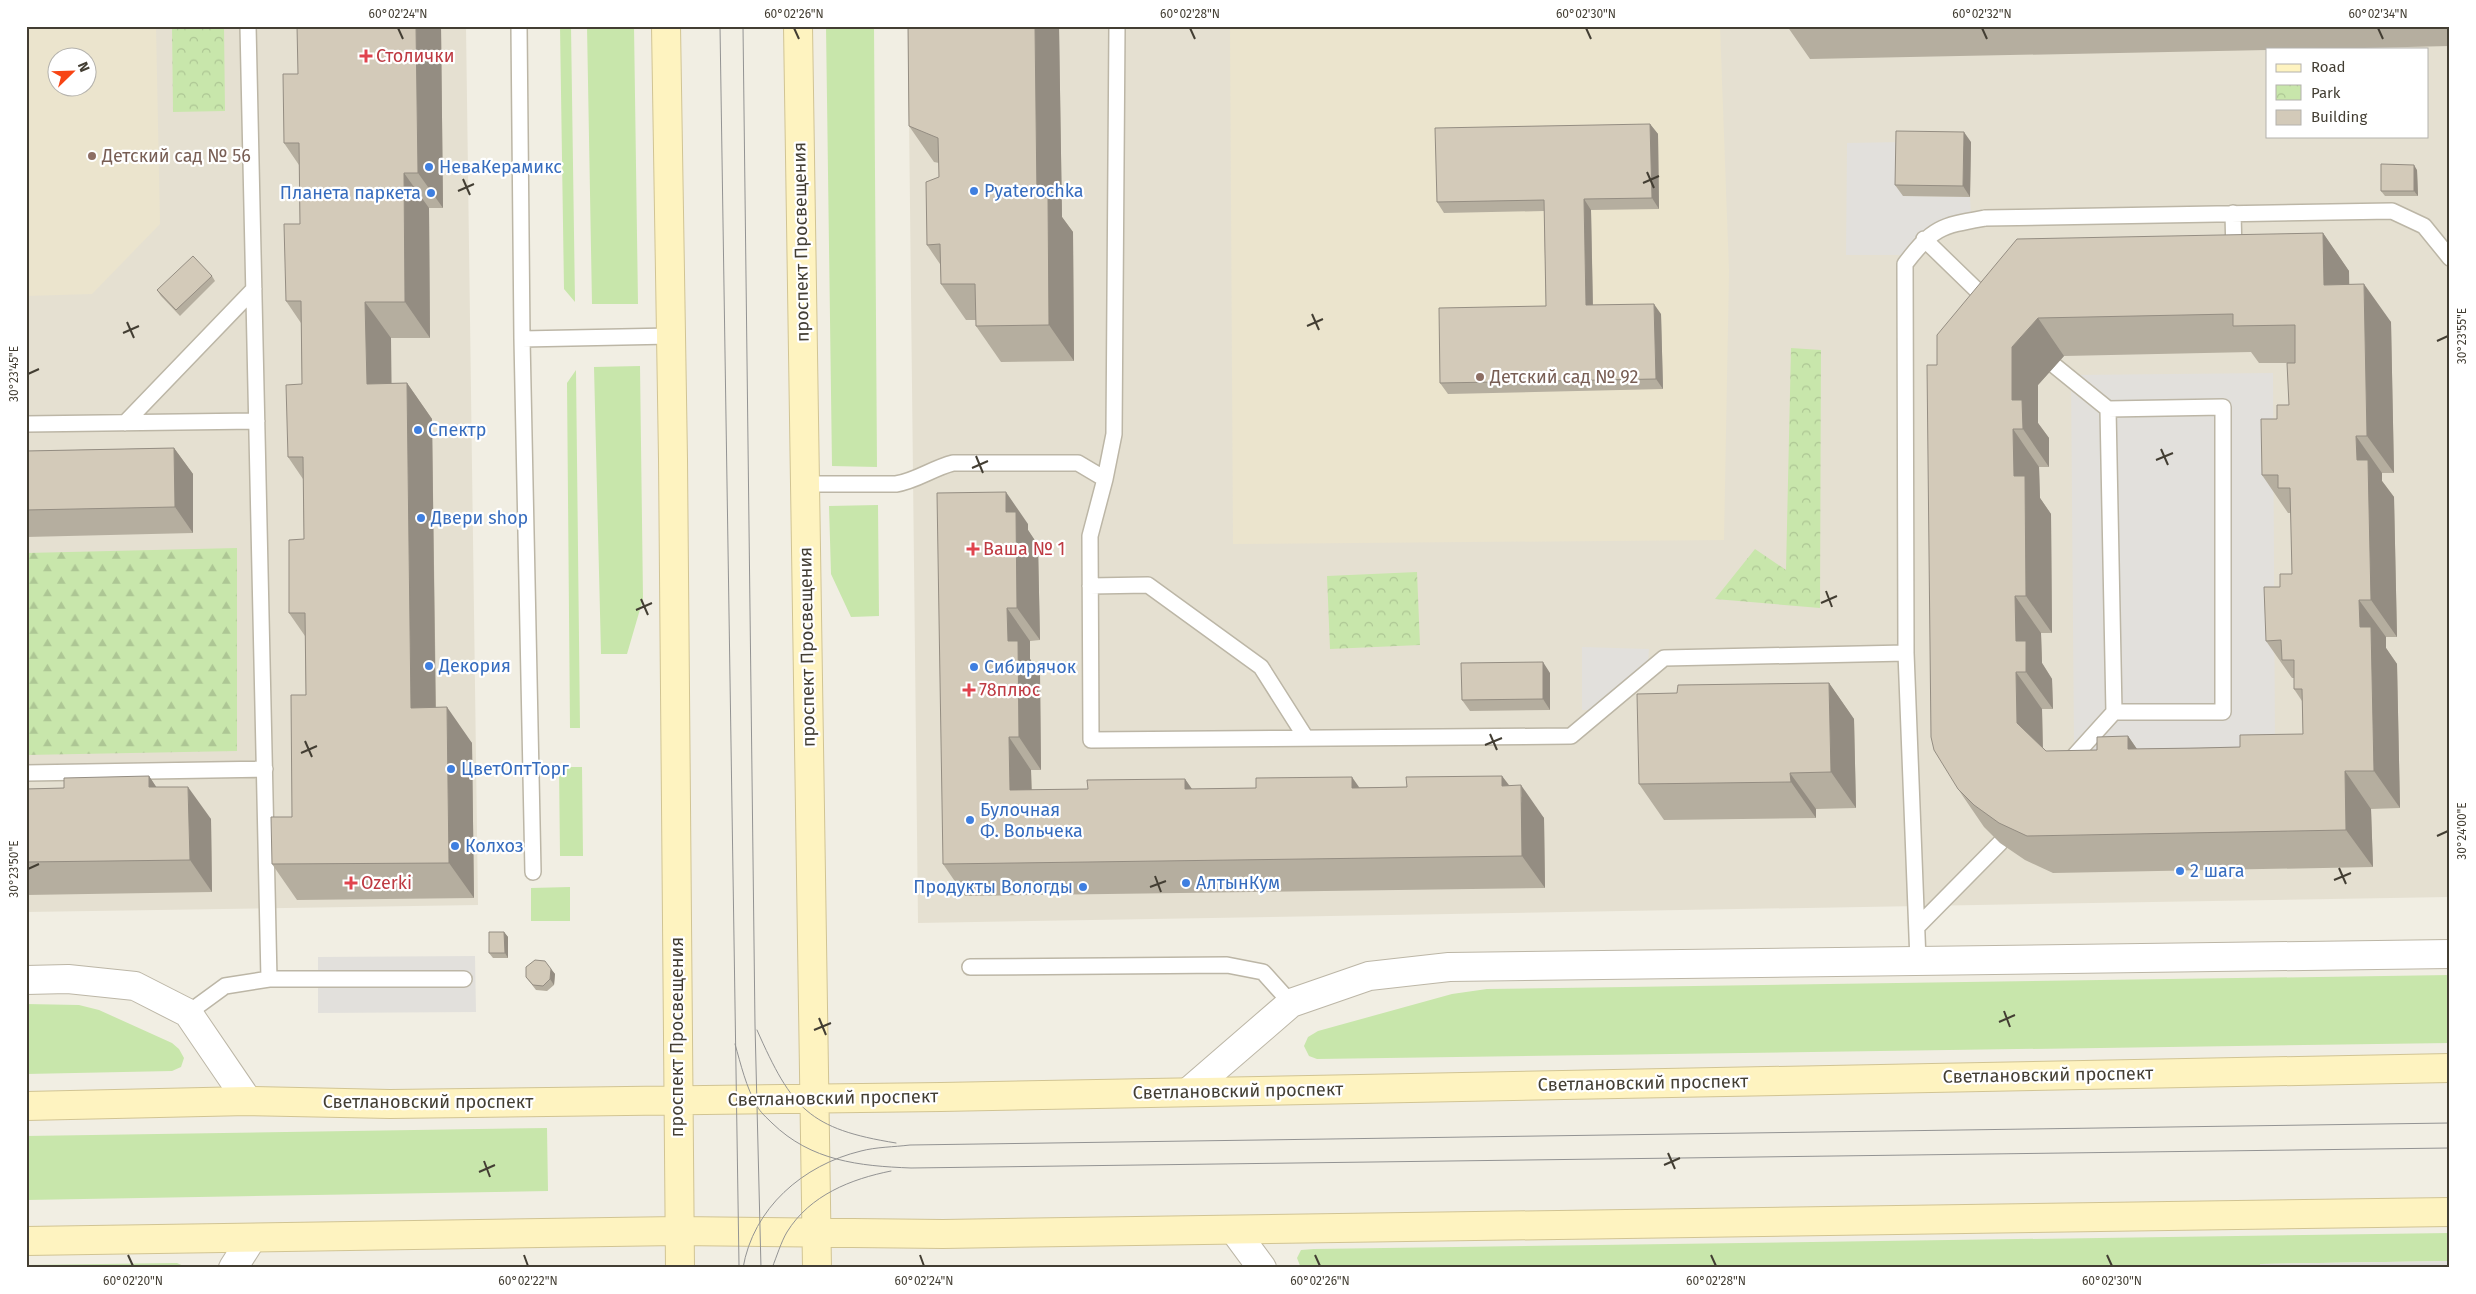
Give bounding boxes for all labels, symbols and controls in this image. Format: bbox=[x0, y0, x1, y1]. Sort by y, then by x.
text: 60°02'24"N bbox=[369, 7, 427, 21]
text: 60°02'26"N bbox=[764, 7, 824, 21]
text: 60°02'28"N bbox=[1160, 7, 1220, 21]
text: 60°02'30"N bbox=[1556, 7, 1616, 21]
text: 60°02'32"N bbox=[1952, 7, 2012, 21]
text: 60°02'34"N bbox=[2348, 7, 2408, 21]
place label: Столички bbox=[376, 45, 454, 67]
north arrow bbox=[48, 48, 98, 98]
legend bbox=[2266, 48, 2428, 138]
marker: Столички bbox=[360, 50, 372, 62]
text: Road bbox=[2311, 58, 2346, 76]
text: N bbox=[74, 60, 93, 75]
text: Park bbox=[2311, 84, 2341, 102]
text: Building bbox=[2311, 108, 2367, 126]
street label: проспект Просвещения bbox=[788, 142, 814, 342]
place label: Детский сад № 56 bbox=[101, 145, 251, 167]
marker: Детский сад № 56 bbox=[86, 150, 98, 162]
place label: НеваКерамикс bbox=[439, 156, 562, 178]
marker: НеваКерамикс bbox=[423, 161, 435, 173]
place label: Pyaterochka bbox=[984, 180, 1084, 202]
place label: Планета паркета bbox=[280, 182, 421, 204]
marker: Pyaterochka bbox=[968, 185, 980, 197]
marker: Планета паркета bbox=[425, 187, 437, 199]
text: 30°23'55"E bbox=[2455, 308, 2469, 364]
text: 30°23'45"E bbox=[7, 346, 21, 402]
place label: Детский сад № 92 bbox=[1489, 366, 1638, 388]
marker: Детский сад № 92 bbox=[1474, 371, 1486, 383]
place label: Спектр bbox=[428, 419, 486, 441]
marker: Спектр bbox=[412, 424, 424, 436]
place label: Двери shop bbox=[430, 507, 528, 529]
marker: Двери shop bbox=[415, 512, 427, 524]
place label: Ваша № 1 bbox=[983, 538, 1065, 560]
marker: Ваша № 1 bbox=[967, 543, 979, 555]
street label: проспект Просвещения bbox=[794, 547, 820, 747]
place label: Декория bbox=[438, 655, 511, 677]
place label: Сибирячок bbox=[984, 656, 1077, 678]
marker: Декория bbox=[423, 660, 435, 672]
marker: Сибирячок bbox=[968, 661, 980, 673]
place label: 78плюс bbox=[979, 679, 1041, 701]
marker: 78плюс bbox=[963, 684, 975, 696]
place label: ЦветОптТорг bbox=[461, 758, 569, 780]
marker: ЦветОптТорг bbox=[445, 763, 457, 775]
place label: Булочная Ф. Вольчека bbox=[980, 799, 1083, 842]
text: 30°24'00"E bbox=[2455, 802, 2469, 860]
marker: Булочная Ф. Вольчека bbox=[964, 814, 976, 826]
place label: Колхоз bbox=[465, 835, 524, 857]
text: 30°23'50"E bbox=[7, 840, 21, 898]
marker: Колхоз bbox=[449, 840, 461, 852]
place label: 2 шага bbox=[2190, 860, 2245, 882]
marker: 2 шага bbox=[2174, 865, 2186, 877]
place label: Ozerki bbox=[361, 872, 412, 894]
place label: АлтынКум bbox=[1196, 872, 1280, 894]
place label: Продукты Вологды bbox=[913, 876, 1073, 898]
marker: Ozerki bbox=[345, 877, 357, 889]
marker: АлтынКум bbox=[1180, 877, 1192, 889]
marker: Продукты Вологды bbox=[1077, 881, 1089, 893]
street label: проспект Просвещения bbox=[666, 937, 688, 1137]
street label: Светлановский проспект bbox=[1943, 1062, 2154, 1088]
street label: Светлановский проспект bbox=[1538, 1070, 1749, 1096]
street label: Светлановский проспект bbox=[1133, 1078, 1344, 1104]
street label: Светлановский проспект bbox=[728, 1085, 939, 1111]
street label: Светлановский проспект bbox=[323, 1091, 534, 1113]
text: 60°02'20"N bbox=[103, 1274, 163, 1288]
text: 60°02'22"N bbox=[498, 1274, 558, 1288]
text: 60°02'24"N bbox=[895, 1274, 953, 1288]
text: 60°02'26"N bbox=[1290, 1274, 1350, 1288]
text: 60°02'28"N bbox=[1686, 1274, 1746, 1288]
text: 60°02'30"N bbox=[2082, 1274, 2142, 1288]

